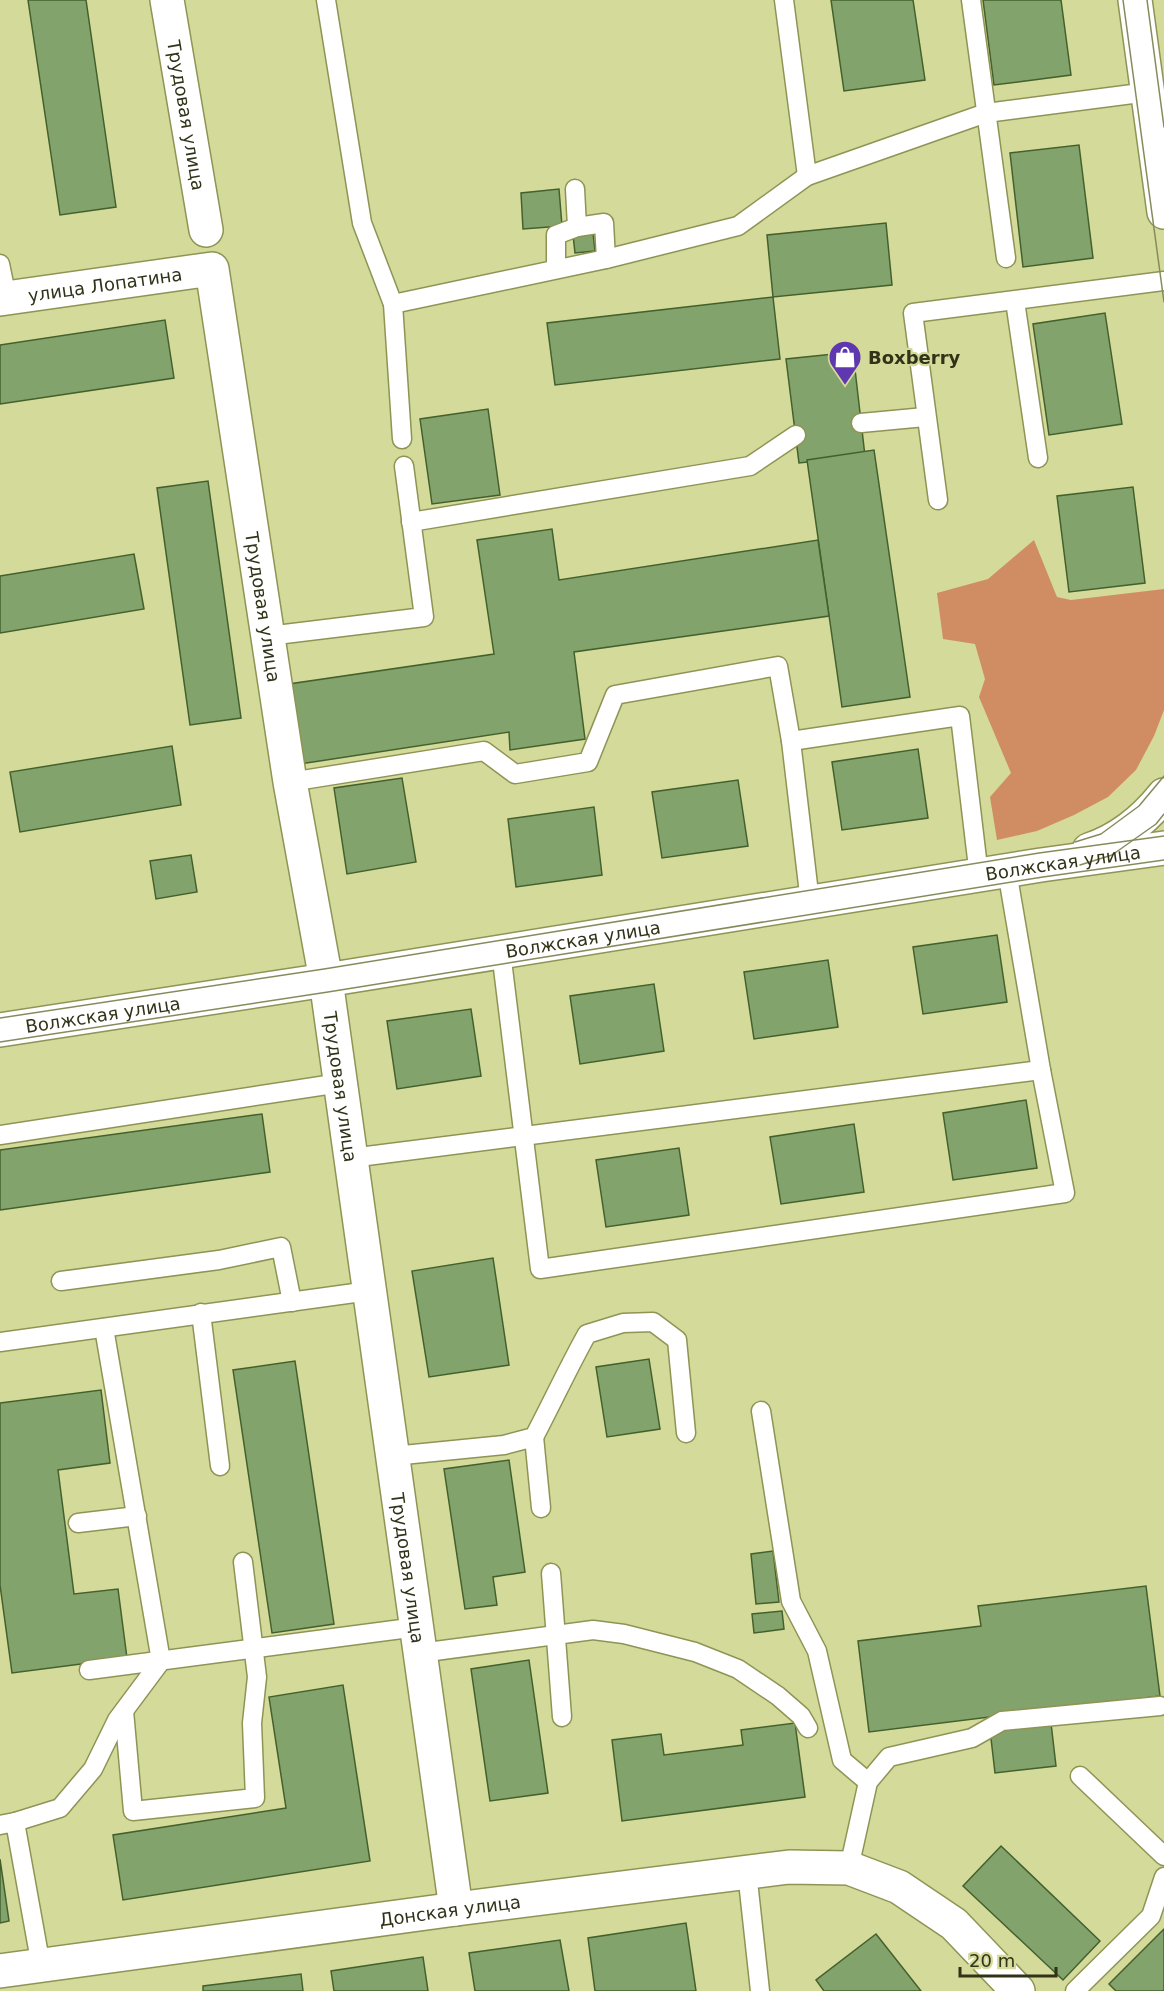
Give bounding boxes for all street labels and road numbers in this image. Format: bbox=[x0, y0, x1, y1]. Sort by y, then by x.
street label: Трудовая улица bbox=[163, 38, 210, 192]
street label: улица Лопатина bbox=[27, 263, 183, 305]
street label: Трудовая улица bbox=[241, 529, 285, 684]
street label: Волжская улица bbox=[984, 841, 1142, 884]
street label: Волжская улица bbox=[504, 916, 662, 961]
street label: Волжская улица bbox=[24, 992, 182, 1036]
street label: Трудовая улица bbox=[320, 1009, 362, 1163]
street label: Трудовая улица bbox=[387, 1490, 429, 1645]
street label: Донская улица bbox=[378, 1890, 522, 1930]

